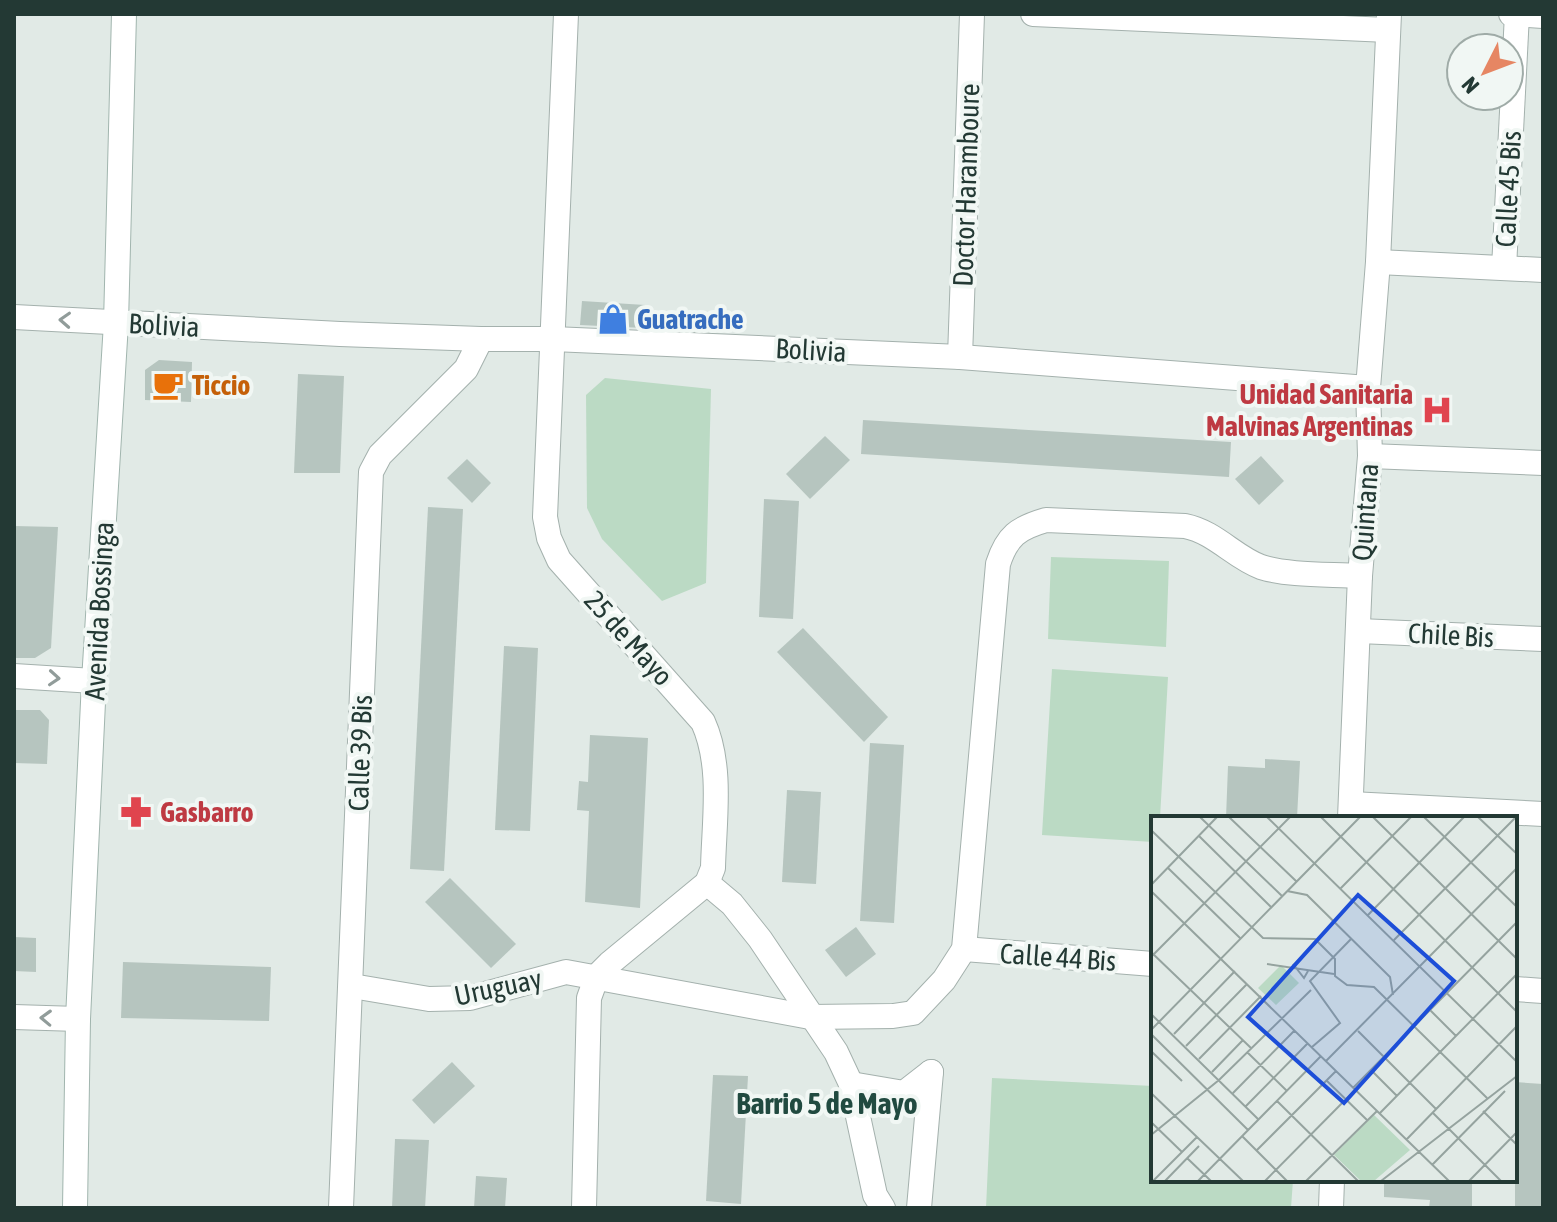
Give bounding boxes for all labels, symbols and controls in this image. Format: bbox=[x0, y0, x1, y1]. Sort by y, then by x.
north arrow bbox=[1445, 32, 1525, 112]
text: N bbox=[1456, 72, 1484, 99]
street label: Doctor Haramboure bbox=[946, 83, 986, 287]
street label: Calle 45 Bis bbox=[1489, 130, 1527, 248]
shop icon: Guatrache bbox=[596, 302, 630, 336]
place label: Guatrache bbox=[637, 303, 744, 335]
street label: Bolivia bbox=[128, 307, 200, 343]
one-way arrow bbox=[58, 312, 71, 329]
street label: Bolivia bbox=[775, 332, 847, 368]
cafe icon: Ticcio bbox=[151, 368, 185, 402]
place label: Ticcio bbox=[192, 369, 251, 401]
place label: Unidad Sanitaria Malvinas Argentinas bbox=[1206, 378, 1413, 442]
hospital icon: Unidad Sanitaria Malvinas Argentinas bbox=[1420, 393, 1454, 427]
street label: Quintana bbox=[1346, 462, 1384, 562]
street label: Avenida Bossinga bbox=[78, 521, 120, 701]
street label: 25 de Mayo bbox=[578, 584, 680, 692]
street label: Chile Bis bbox=[1407, 617, 1495, 653]
one-way arrow bbox=[48, 669, 61, 686]
street label: Calle 39 Bis bbox=[342, 694, 378, 812]
pharmacy icon: Gasbarro bbox=[119, 795, 153, 829]
place label: Gasbarro bbox=[160, 796, 254, 828]
inset map bbox=[1151, 816, 1517, 1182]
street label: Calle 44 Bis bbox=[999, 937, 1117, 977]
street label: Uruguay bbox=[451, 962, 545, 1012]
one-way arrow bbox=[39, 1009, 52, 1026]
district label: Barrio 5 de Mayo bbox=[736, 1086, 918, 1120]

